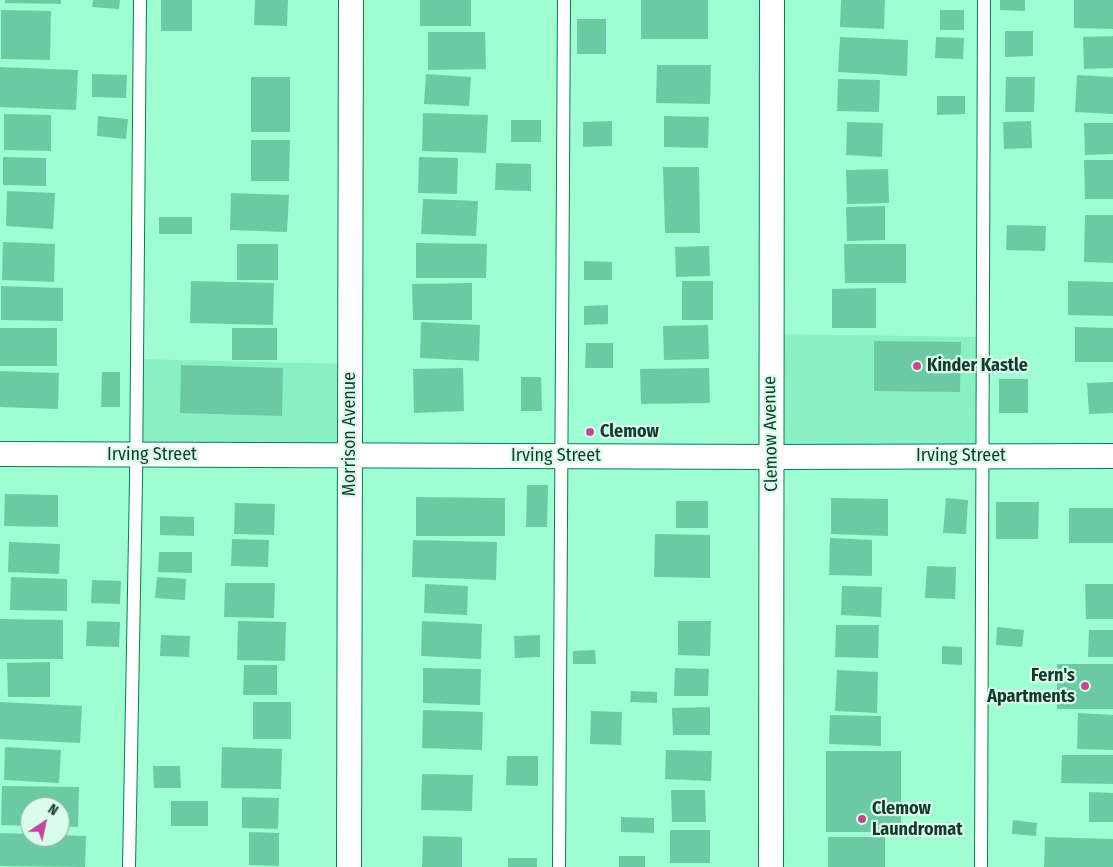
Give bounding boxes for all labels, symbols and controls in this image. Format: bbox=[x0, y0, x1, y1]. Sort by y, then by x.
place label: Kinder Kastle bbox=[927, 355, 1028, 377]
marker: Kinder Kastle bbox=[911, 360, 923, 372]
street label: Morrison Avenue bbox=[339, 372, 361, 496]
street label: Clemow Avenue bbox=[759, 376, 783, 492]
place label: Clemow bbox=[600, 421, 659, 443]
marker: Clemow bbox=[584, 426, 596, 438]
street label: Irving Street bbox=[107, 444, 197, 466]
street label: Irving Street bbox=[511, 445, 601, 467]
street label: Irving Street bbox=[916, 445, 1006, 467]
place label: Fern's Apartments bbox=[987, 665, 1075, 708]
marker: Fern's Apartments bbox=[1079, 680, 1091, 692]
north arrow bbox=[20, 797, 70, 847]
place label: Clemow Laundromat bbox=[872, 798, 963, 841]
text: N bbox=[45, 801, 61, 819]
marker: Clemow Laundromat bbox=[856, 813, 868, 825]

